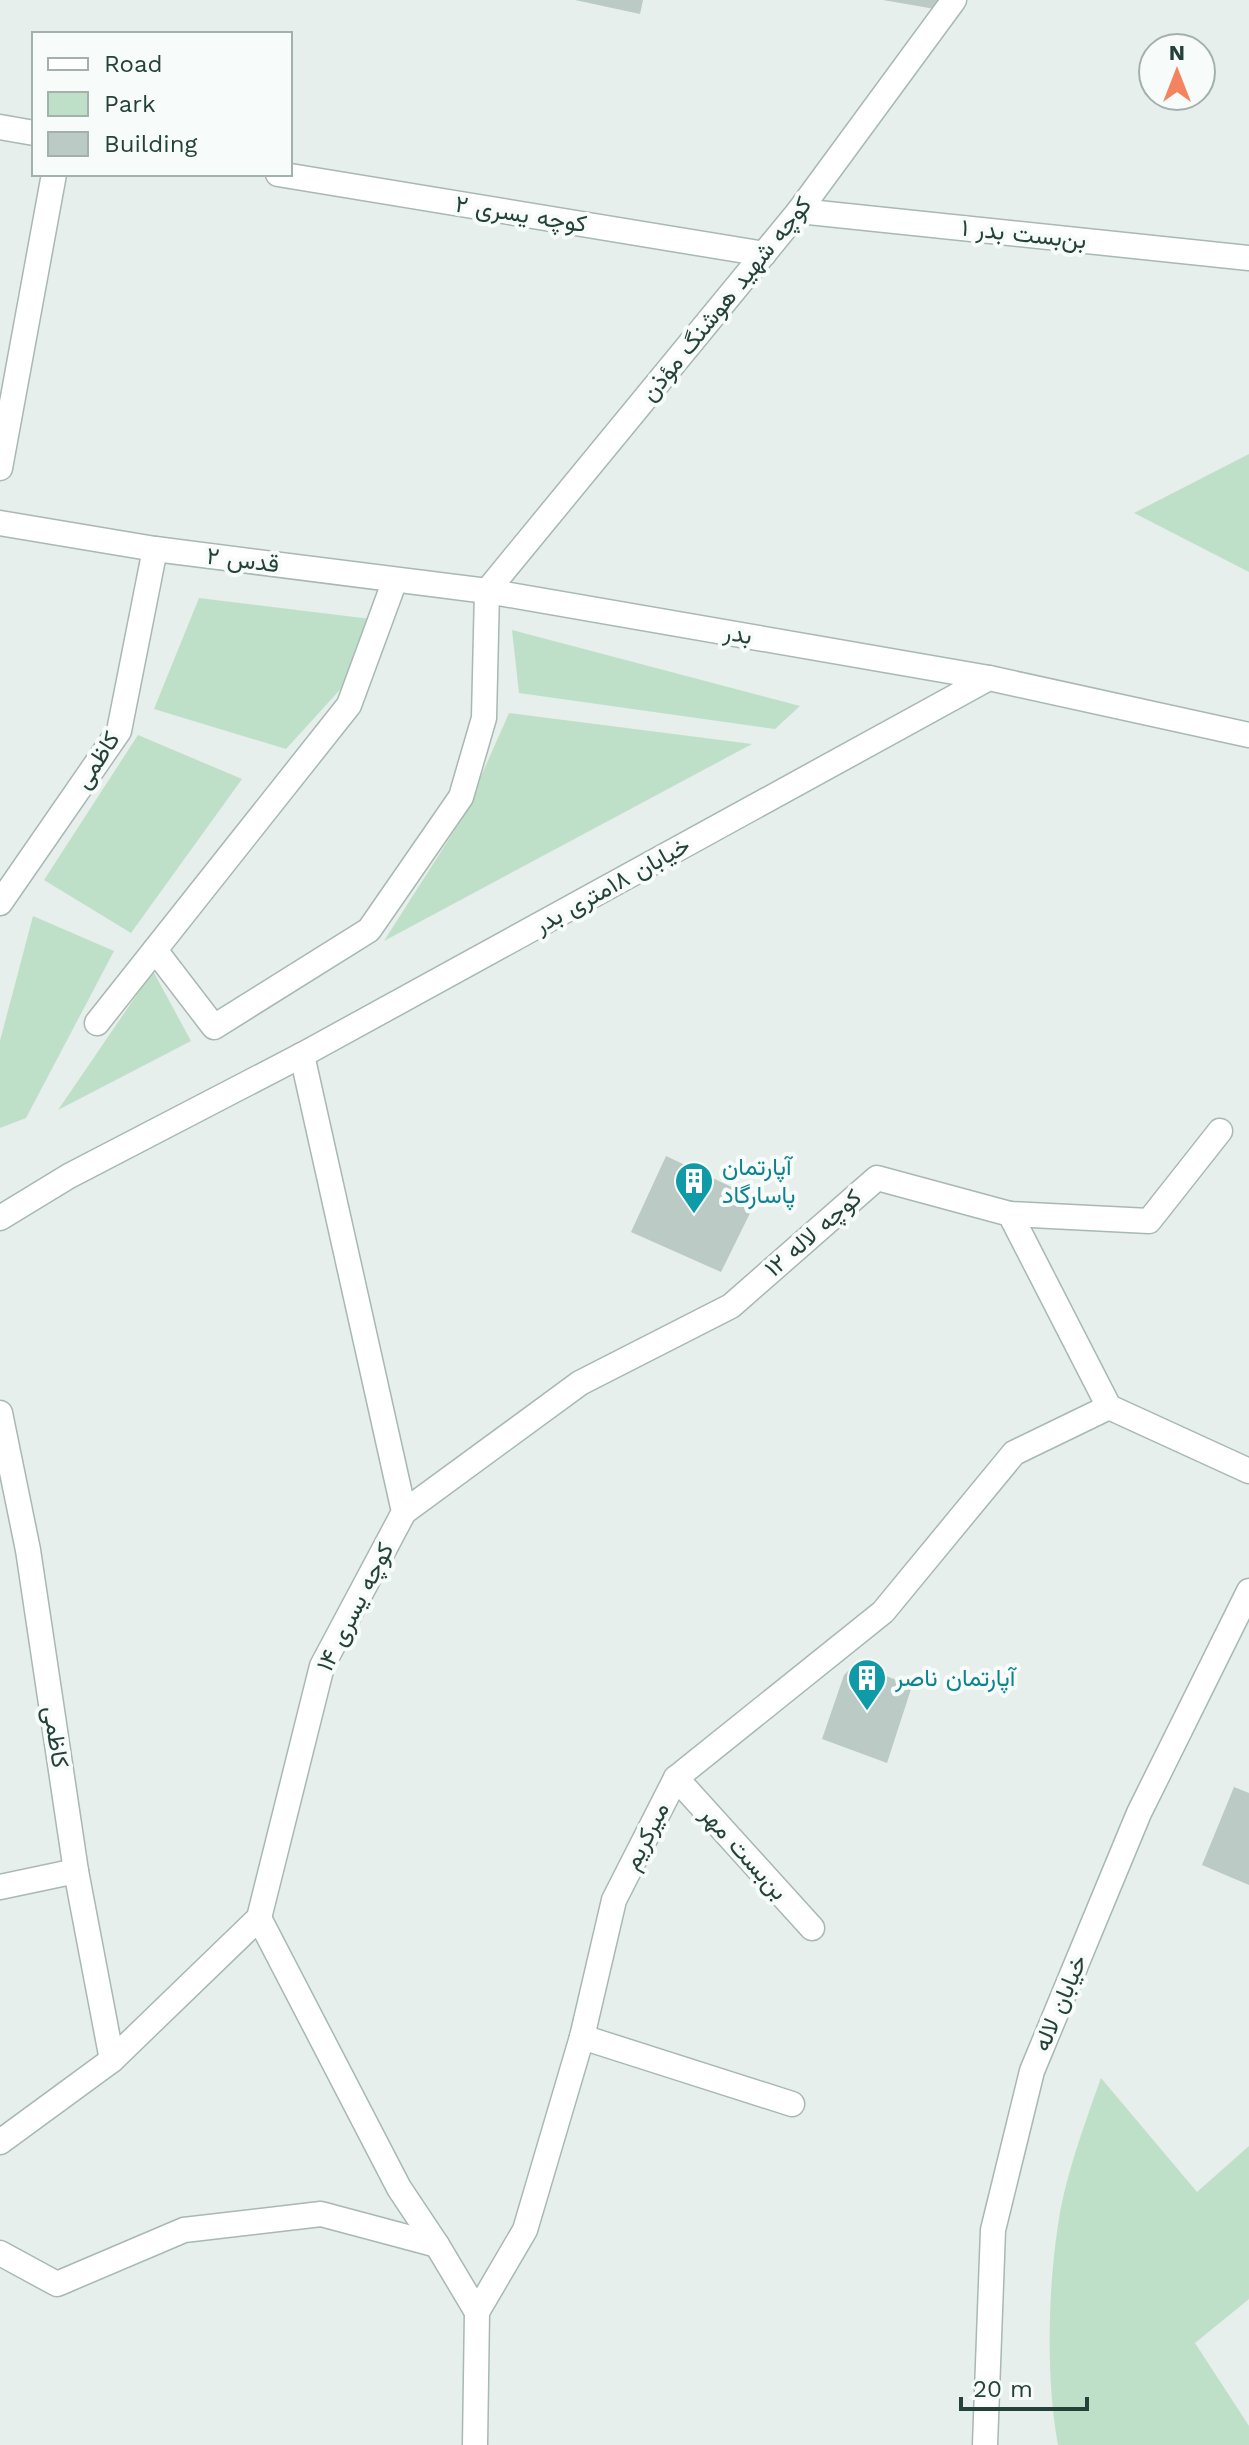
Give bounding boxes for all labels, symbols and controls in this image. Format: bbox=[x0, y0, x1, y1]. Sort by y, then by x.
legend bbox=[32, 32, 292, 176]
north arrow bbox=[1137, 32, 1217, 112]
text: N bbox=[1169, 40, 1185, 65]
text: Road bbox=[104, 50, 163, 78]
text: Park bbox=[104, 90, 156, 118]
text: Building bbox=[104, 130, 197, 158]
street label: کوچه یسری ۲ bbox=[453, 190, 589, 240]
street label: کوچه شهید هوشنگ مؤذن bbox=[635, 191, 819, 408]
street label: بن‌بست بدر ۱ bbox=[960, 214, 1088, 255]
street label: قدس ۲ bbox=[205, 542, 281, 578]
street label: بدر bbox=[721, 618, 754, 651]
street label: کاظمی bbox=[68, 726, 126, 794]
street label: خیابان ۱۸متری بدر bbox=[528, 831, 695, 941]
place label: آپارتمان پاسارگاد bbox=[722, 1153, 795, 1211]
building icon: آپارتمان پاسارگاد bbox=[673, 1160, 715, 1215]
street label: کوچه لاله ۱۲ bbox=[759, 1183, 868, 1284]
street label: کوچه یسری ۱۴ bbox=[311, 1538, 401, 1677]
building icon: آپارتمان ناصر bbox=[846, 1657, 888, 1712]
place label: آپارتمان ناصر bbox=[894, 1664, 1018, 1694]
street label: کاظمی bbox=[37, 1704, 75, 1770]
street label: میرکریم bbox=[617, 1798, 677, 1875]
street label: بن‌بست مهر bbox=[693, 1800, 793, 1906]
street label: خیابان لاله bbox=[1027, 1951, 1093, 2055]
scale bar bbox=[961, 2361, 1087, 2411]
text: 20 m bbox=[973, 2375, 1033, 2403]

